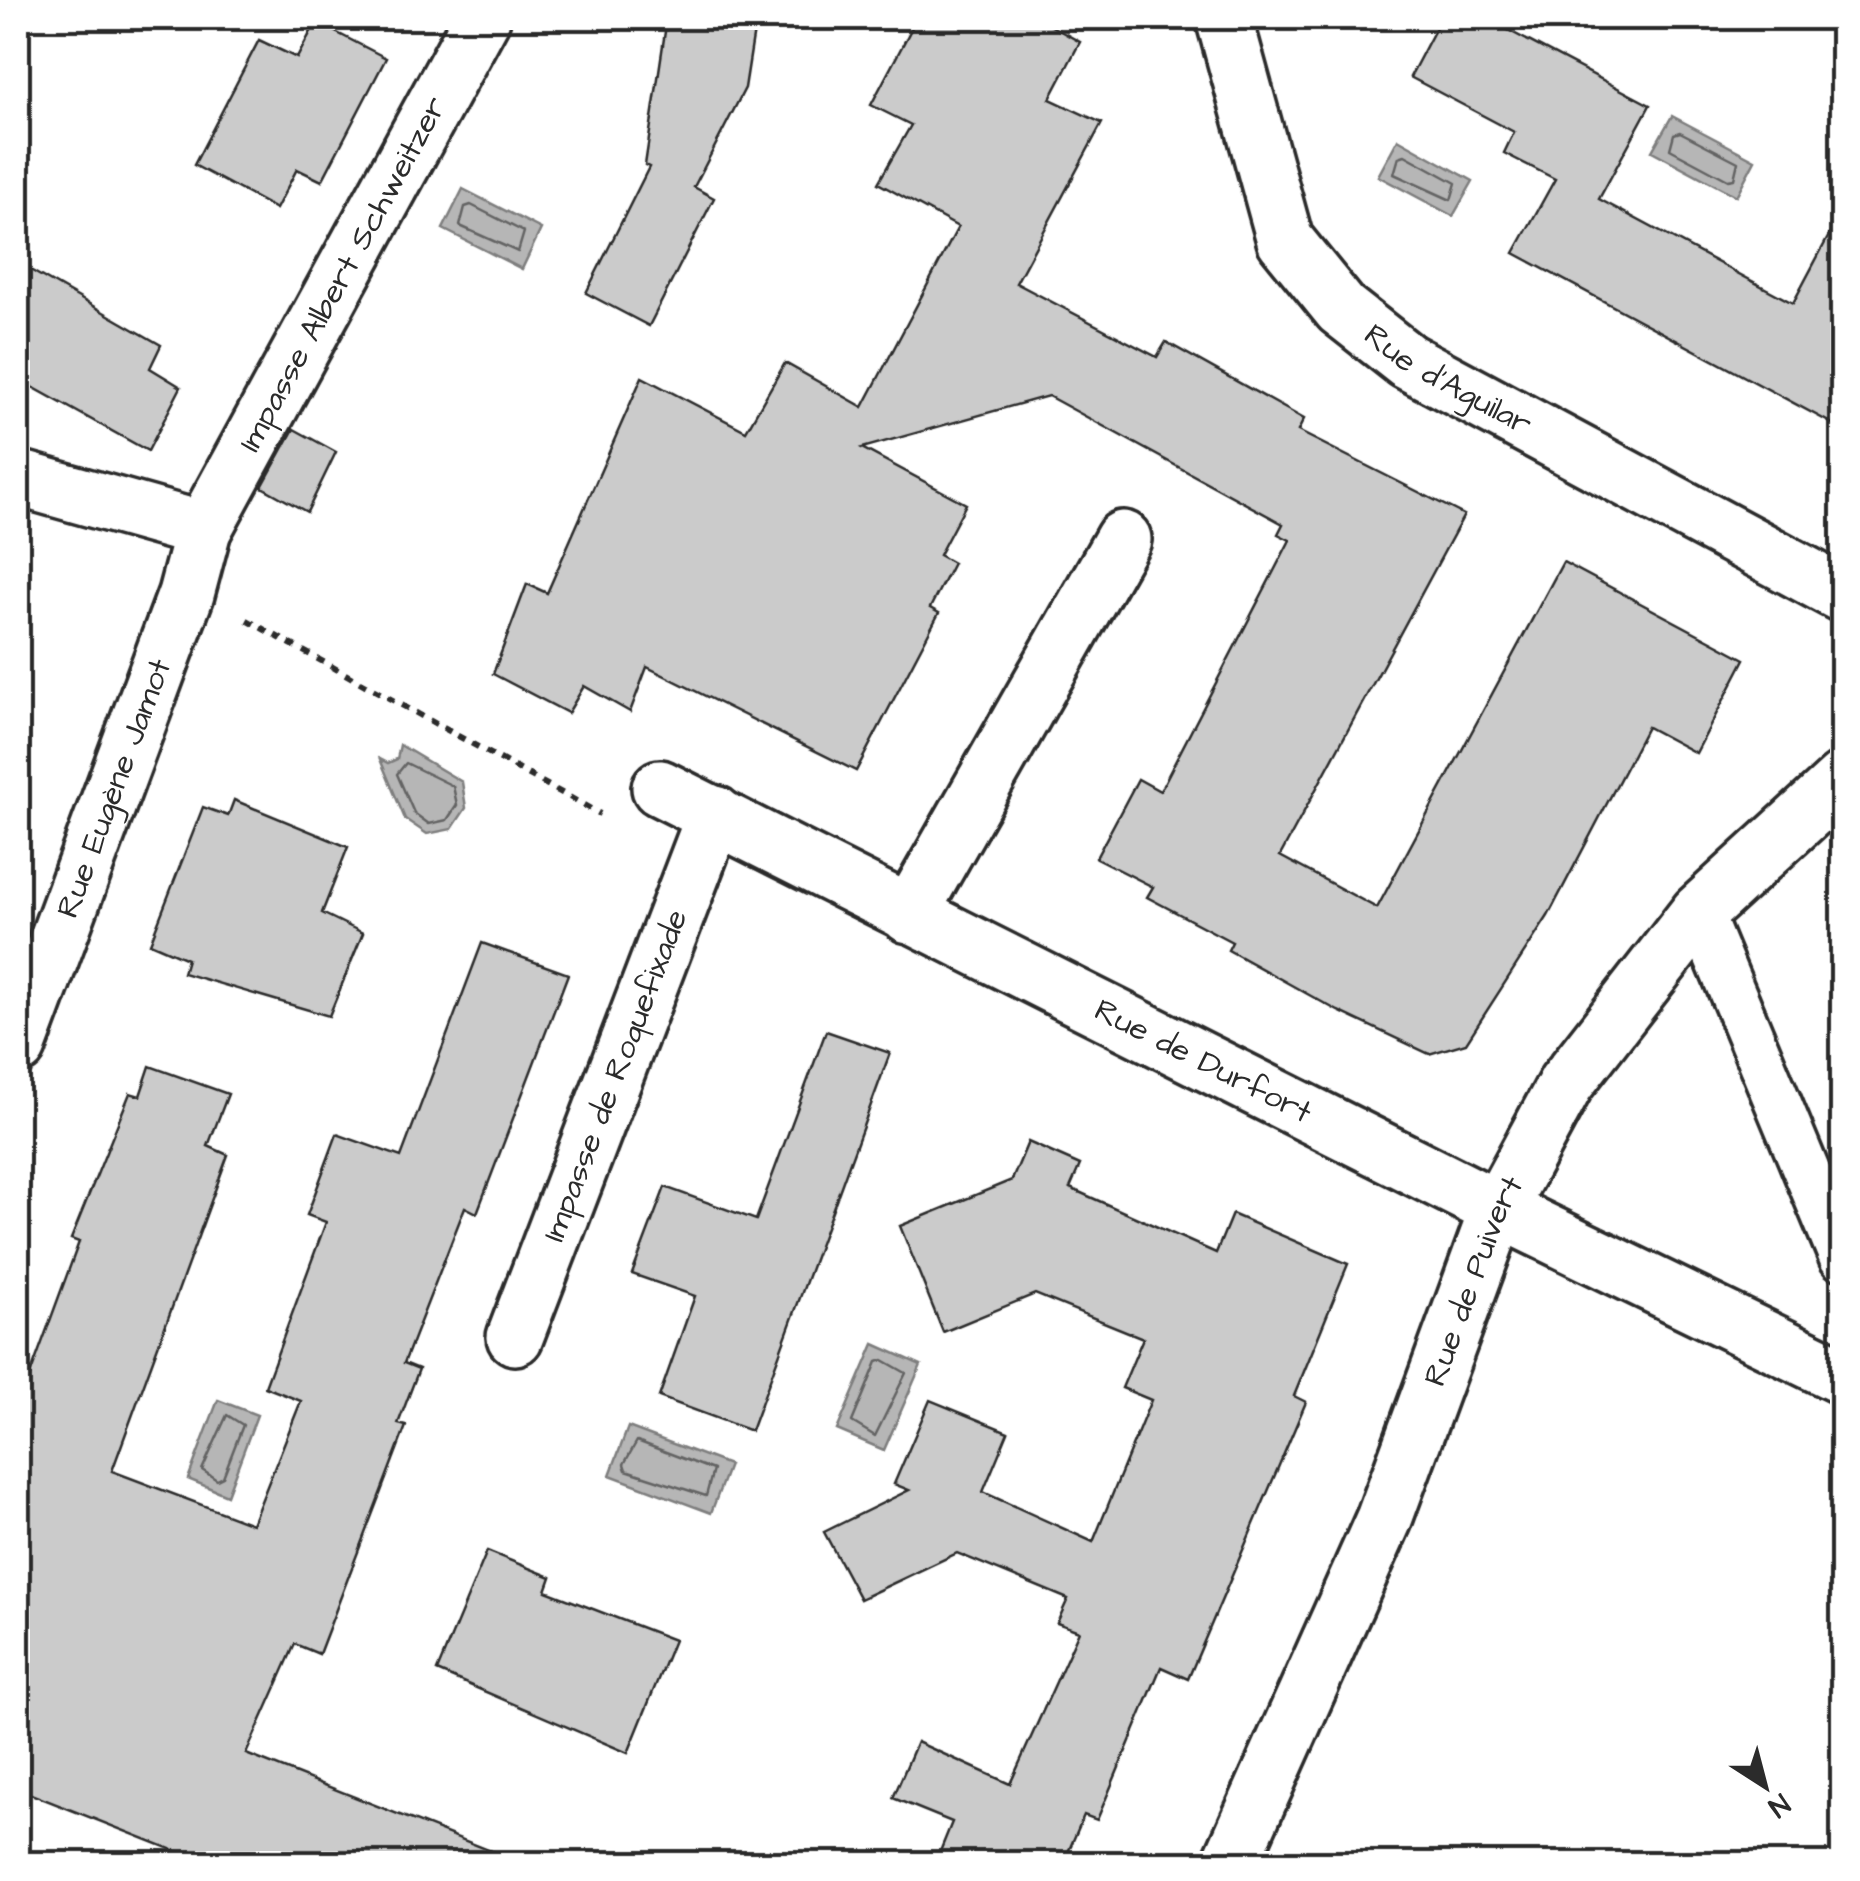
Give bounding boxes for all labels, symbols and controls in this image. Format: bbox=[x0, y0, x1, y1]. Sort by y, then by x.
street label: Impasse Albert Schweitzer bbox=[227, 88, 458, 460]
street label: Rue d'Aguilar bbox=[1355, 313, 1540, 447]
street label: Rue Eugène Jamot bbox=[45, 652, 183, 924]
street label: Impasse de Roquefixade bbox=[531, 903, 699, 1248]
street label: Rue de Durfort bbox=[1087, 987, 1320, 1134]
street label: Rue de Puivert bbox=[1412, 1168, 1534, 1392]
north arrow bbox=[1715, 1736, 1815, 1836]
text: N bbox=[1760, 1784, 1797, 1826]

